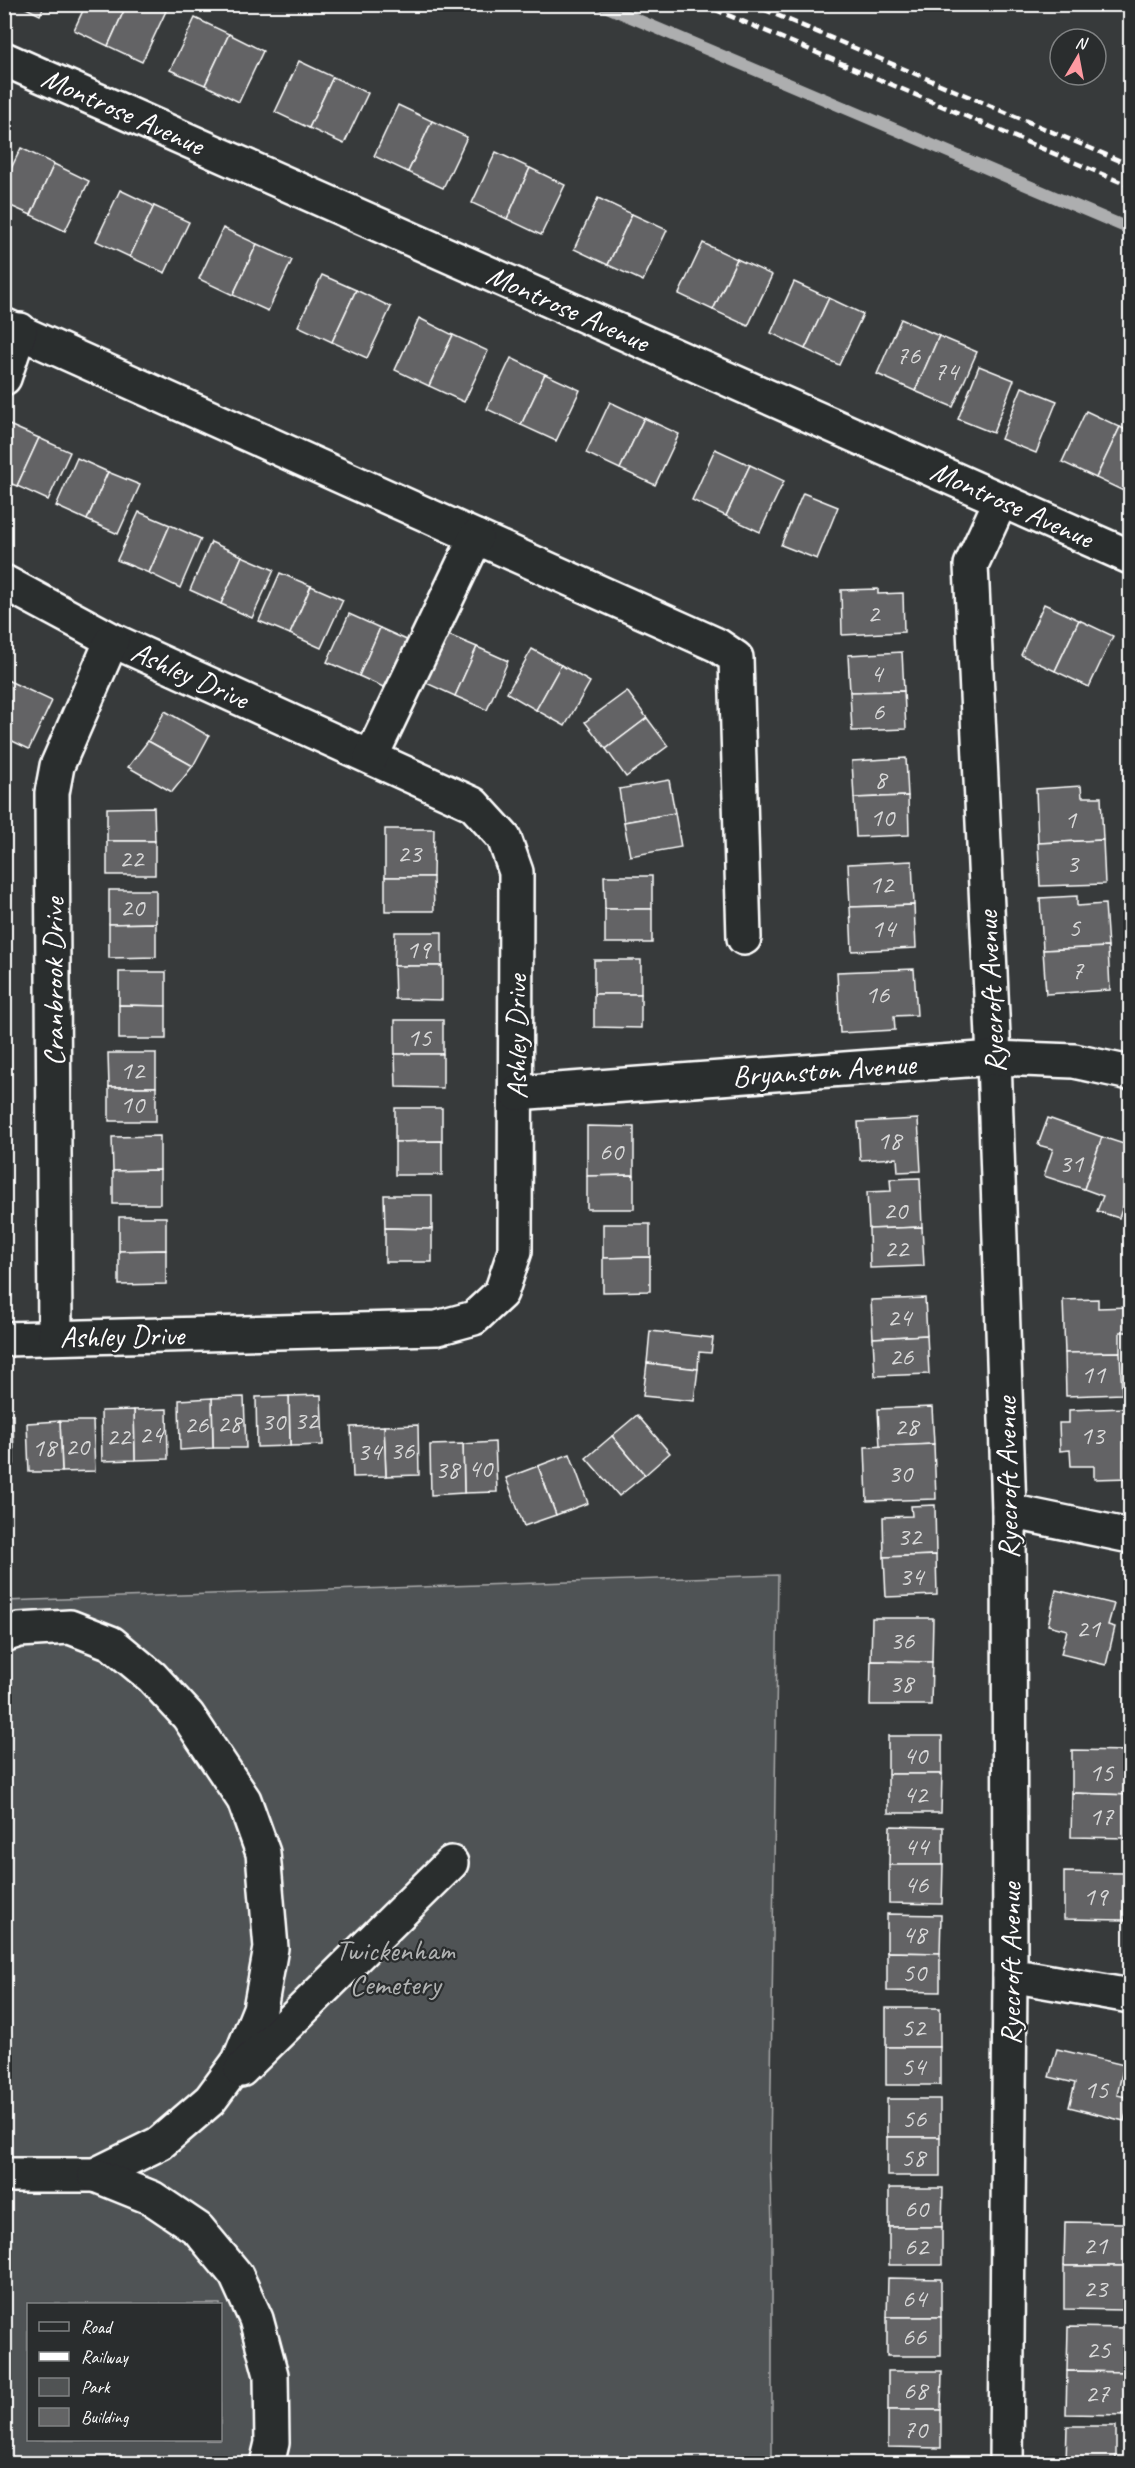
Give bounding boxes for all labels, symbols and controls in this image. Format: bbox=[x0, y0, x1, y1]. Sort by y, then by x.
north arrow bbox=[1048, 27, 1108, 87]
text: N bbox=[1074, 33, 1090, 54]
street label: Montrose Avenue bbox=[36, 58, 212, 165]
street label: Montrose Avenue bbox=[481, 255, 657, 362]
house number: 76 bbox=[896, 338, 921, 372]
house number: 74 bbox=[934, 354, 961, 388]
street label: Montrose Avenue bbox=[925, 451, 1101, 558]
house number: 2 bbox=[867, 596, 881, 630]
street label: Ashley Drive bbox=[125, 632, 257, 719]
house number: 4 bbox=[870, 656, 885, 690]
house number: 6 bbox=[872, 694, 885, 728]
house number: 8 bbox=[874, 762, 889, 796]
house number: 10 bbox=[870, 800, 896, 834]
house number: 1 bbox=[1064, 802, 1078, 836]
house number: 23 bbox=[397, 836, 423, 870]
house number: 22 bbox=[119, 841, 145, 875]
house number: 3 bbox=[1066, 846, 1080, 880]
house number: 12 bbox=[869, 867, 895, 901]
house number: 20 bbox=[120, 890, 146, 924]
street label: Cranbrook Drive bbox=[34, 896, 72, 1066]
street label: Ryecroft Avenue bbox=[968, 908, 1014, 1074]
house number: 5 bbox=[1068, 910, 1082, 944]
house number: 14 bbox=[871, 911, 898, 945]
house number: 19 bbox=[406, 932, 432, 966]
house number: 7 bbox=[1071, 953, 1085, 987]
street label: Ashley Drive bbox=[497, 973, 535, 1099]
house number: 16 bbox=[865, 977, 890, 1011]
house number: 15 bbox=[407, 1020, 433, 1054]
street label: Bryanston Avenue bbox=[731, 1044, 919, 1095]
house number: 12 bbox=[120, 1053, 146, 1087]
house number: 10 bbox=[120, 1087, 146, 1121]
house number: 18 bbox=[877, 1123, 904, 1157]
house number: 60 bbox=[599, 1134, 625, 1168]
house number: 31 bbox=[1059, 1146, 1085, 1180]
house number: 20 bbox=[883, 1193, 909, 1227]
house number: 22 bbox=[884, 1231, 910, 1265]
house number: 24 bbox=[887, 1300, 914, 1334]
street label: Ashley Drive bbox=[59, 1316, 187, 1356]
house number: 26 bbox=[889, 1339, 914, 1373]
house number: 11 bbox=[1081, 1357, 1107, 1391]
street label: Ryecroft Avenue bbox=[987, 1394, 1027, 1559]
house number: 32 bbox=[294, 1403, 320, 1437]
house number: 30 bbox=[261, 1404, 287, 1438]
house number: 28 bbox=[217, 1406, 244, 1440]
house number: 26 bbox=[184, 1407, 209, 1441]
house number: 28 bbox=[894, 1409, 921, 1443]
house number: 24 bbox=[139, 1417, 166, 1451]
house number: 13 bbox=[1080, 1418, 1106, 1452]
house number: 22 bbox=[106, 1419, 132, 1453]
house number: 20 bbox=[65, 1429, 91, 1463]
house number: 18 bbox=[32, 1430, 59, 1464]
house number: 36 bbox=[390, 1433, 415, 1467]
house number: 34 bbox=[357, 1434, 384, 1468]
house number: 40 bbox=[468, 1451, 494, 1485]
house number: 38 bbox=[435, 1452, 462, 1486]
house number: 30 bbox=[888, 1456, 914, 1490]
house number: 32 bbox=[897, 1519, 923, 1553]
house number: 34 bbox=[899, 1559, 926, 1593]
house number: 21 bbox=[1076, 1611, 1102, 1645]
house number: 36 bbox=[890, 1623, 915, 1657]
house number: 38 bbox=[889, 1666, 916, 1700]
house number: 40 bbox=[903, 1738, 929, 1772]
house number: 15 bbox=[1089, 1755, 1115, 1789]
house number: 42 bbox=[903, 1777, 929, 1811]
house number: 17 bbox=[1089, 1799, 1115, 1833]
house number: 44 bbox=[904, 1829, 931, 1863]
house number: 46 bbox=[904, 1867, 929, 1901]
house number: 19 bbox=[1083, 1879, 1109, 1913]
street label: Ryecroft Avenue bbox=[991, 1881, 1029, 2045]
house number: 48 bbox=[902, 1917, 929, 1951]
park label: Twickenham Cemetery bbox=[335, 1931, 456, 2003]
house number: 50 bbox=[902, 1955, 928, 1989]
house number: 52 bbox=[901, 2010, 927, 2044]
house number: 54 bbox=[901, 2049, 928, 2083]
house number: 15 bbox=[1084, 2072, 1110, 2106]
house number: 56 bbox=[902, 2101, 927, 2135]
house number: 58 bbox=[901, 2140, 928, 2174]
house number: 60 bbox=[904, 2191, 930, 2225]
house number: 21 bbox=[1083, 2228, 1109, 2262]
house number: 62 bbox=[904, 2229, 930, 2263]
house number: 23 bbox=[1083, 2271, 1109, 2305]
house number: 64 bbox=[902, 2281, 929, 2315]
legend bbox=[27, 2303, 222, 2441]
text: Road bbox=[81, 2316, 114, 2338]
house number: 66 bbox=[902, 2319, 927, 2353]
house number: 25 bbox=[1086, 2332, 1112, 2366]
text: Railway bbox=[81, 2346, 129, 2368]
house number: 68 bbox=[903, 2373, 930, 2407]
text: Park bbox=[81, 2376, 111, 2398]
house number: 27 bbox=[1085, 2376, 1111, 2410]
text: Building bbox=[81, 2406, 130, 2428]
house number: 70 bbox=[903, 2412, 929, 2446]

